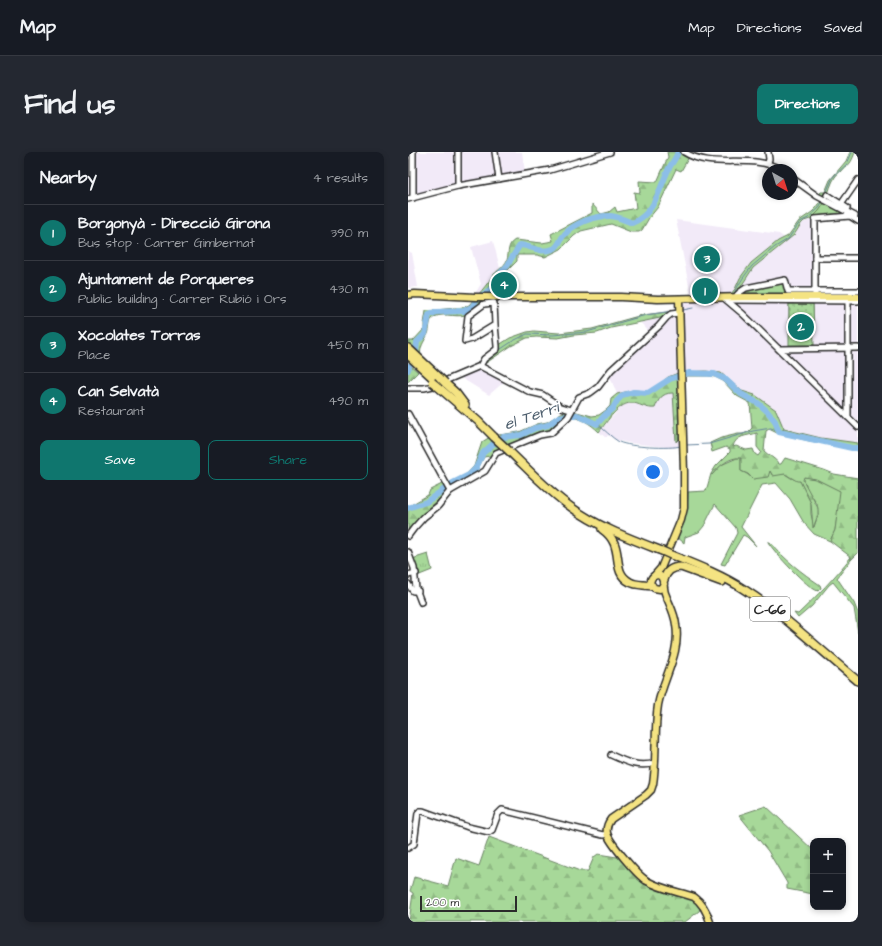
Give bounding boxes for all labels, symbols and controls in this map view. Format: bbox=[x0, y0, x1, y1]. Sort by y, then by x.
text: Map bbox=[20, 14, 56, 41]
text: Map bbox=[688, 18, 715, 38]
text: Directions bbox=[737, 18, 802, 38]
text: Saved bbox=[824, 18, 862, 38]
button: Directions bbox=[757, 84, 858, 124]
text: Find us bbox=[24, 85, 115, 124]
north arrow bbox=[762, 164, 798, 200]
text: Nearby bbox=[40, 166, 97, 190]
text: 4 results bbox=[313, 169, 368, 187]
text: Borgonyà - Direcció Girona bbox=[78, 213, 270, 234]
text: 1 bbox=[52, 224, 54, 242]
text: 390 m bbox=[330, 224, 368, 242]
text: Bus stop · Carrer Gimbernat bbox=[78, 234, 255, 252]
pin: 3 bbox=[694, 244, 720, 274]
text: Ajuntament de Porqueres bbox=[78, 269, 254, 290]
pin: 4 bbox=[491, 270, 517, 300]
pin: 1 bbox=[692, 276, 718, 306]
text: 2 bbox=[49, 280, 57, 298]
text: 430 m bbox=[329, 280, 368, 298]
text: Public building · Carrer Rubió i Ors bbox=[78, 290, 286, 308]
pin: 2 bbox=[788, 312, 814, 342]
text: Xocolates Torras bbox=[78, 325, 201, 346]
text: 3 bbox=[50, 336, 56, 354]
text: 450 m bbox=[326, 336, 368, 354]
text: Place bbox=[78, 346, 110, 364]
text: Can Selvatà bbox=[78, 381, 159, 402]
text: 4 bbox=[49, 392, 57, 410]
text: 490 m bbox=[328, 392, 368, 410]
water label: el Terri bbox=[501, 396, 564, 436]
text: Restaurant bbox=[78, 402, 145, 420]
button: Save bbox=[40, 440, 200, 480]
button: Share bbox=[208, 440, 368, 480]
your location bbox=[643, 462, 663, 482]
road number: C-66 bbox=[750, 597, 790, 621]
map controls bbox=[810, 838, 846, 910]
button: + bbox=[810, 838, 846, 874]
button: − bbox=[810, 874, 846, 910]
scale bar bbox=[420, 894, 517, 913]
text: 200 m bbox=[426, 895, 459, 910]

